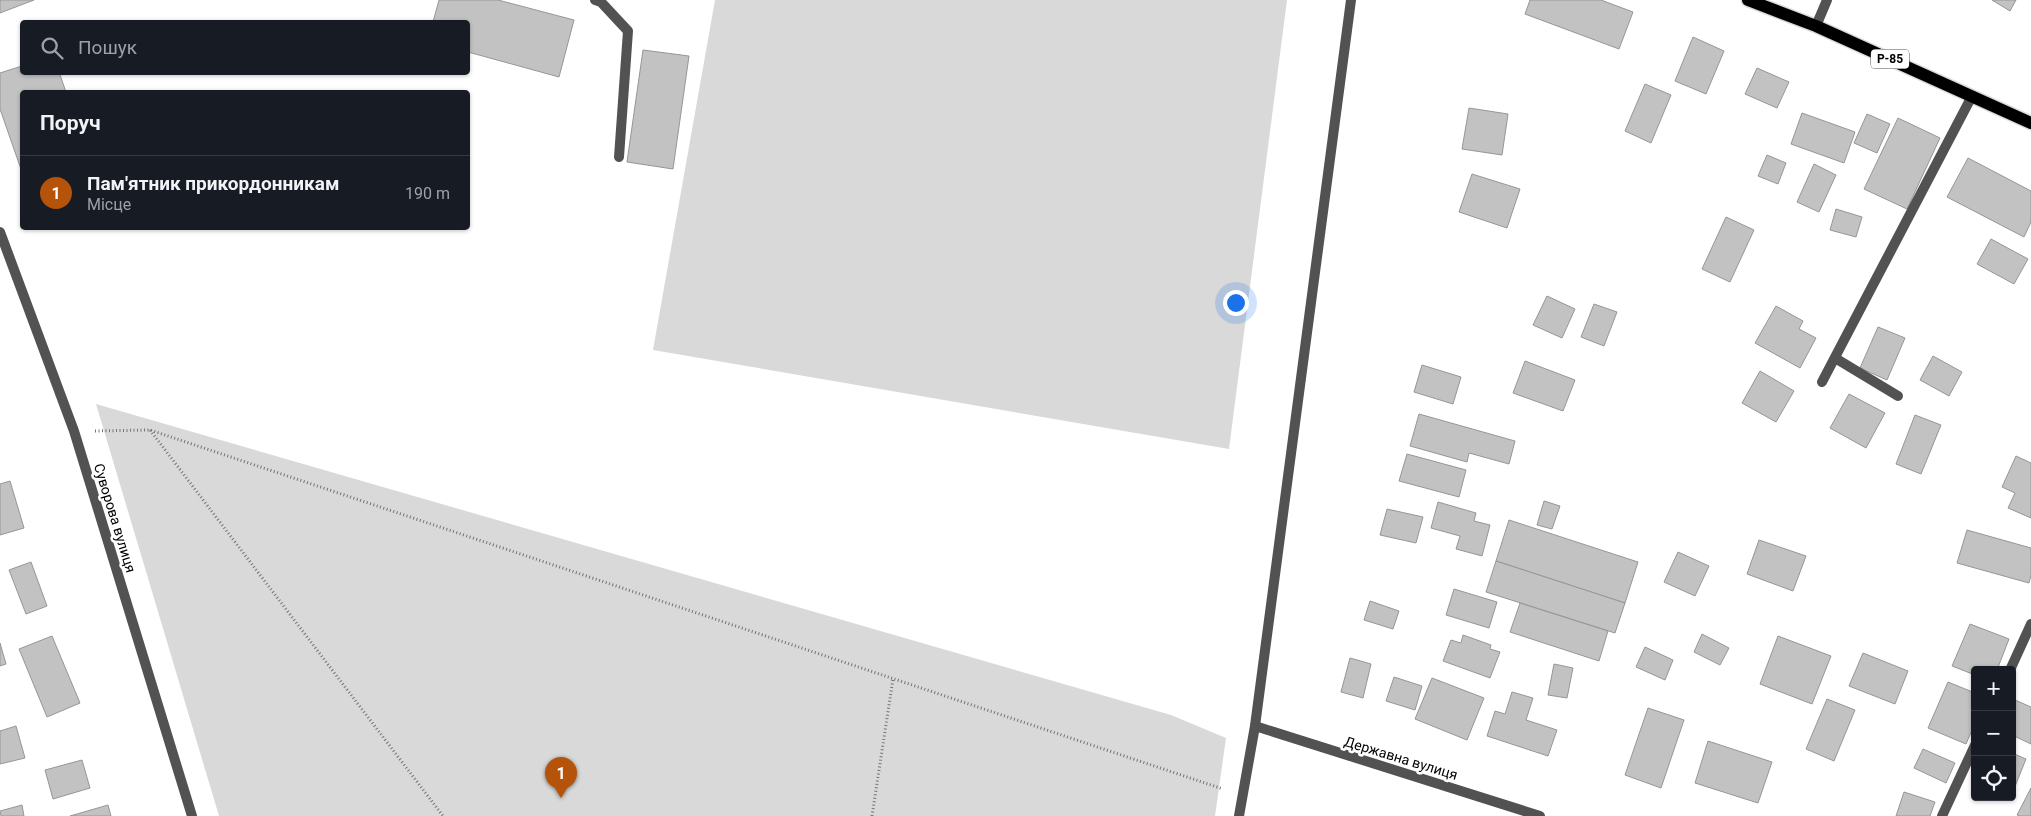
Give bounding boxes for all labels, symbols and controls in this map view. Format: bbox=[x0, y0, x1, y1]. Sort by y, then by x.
search box bbox=[20, 20, 470, 75]
icon: search bbox=[38, 34, 66, 62]
text: Пошук bbox=[78, 36, 137, 59]
road number: Р-85 bbox=[1871, 50, 1909, 68]
text: Поруч bbox=[40, 111, 101, 135]
text: Пам'ятник прикордонникам bbox=[87, 172, 339, 195]
text: 1 bbox=[51, 184, 61, 203]
text: 190 m bbox=[405, 184, 450, 203]
text: Місце bbox=[87, 195, 131, 214]
your location bbox=[1223, 290, 1249, 316]
street label: Суворова вулиця bbox=[91, 462, 139, 574]
map controls bbox=[1971, 666, 2016, 801]
button: + bbox=[1971, 666, 2016, 711]
button: − bbox=[1971, 711, 2016, 756]
street label: Державна вулиця bbox=[1342, 733, 1460, 783]
button: locate bbox=[1971, 756, 2016, 801]
pin: 1 bbox=[545, 757, 577, 798]

